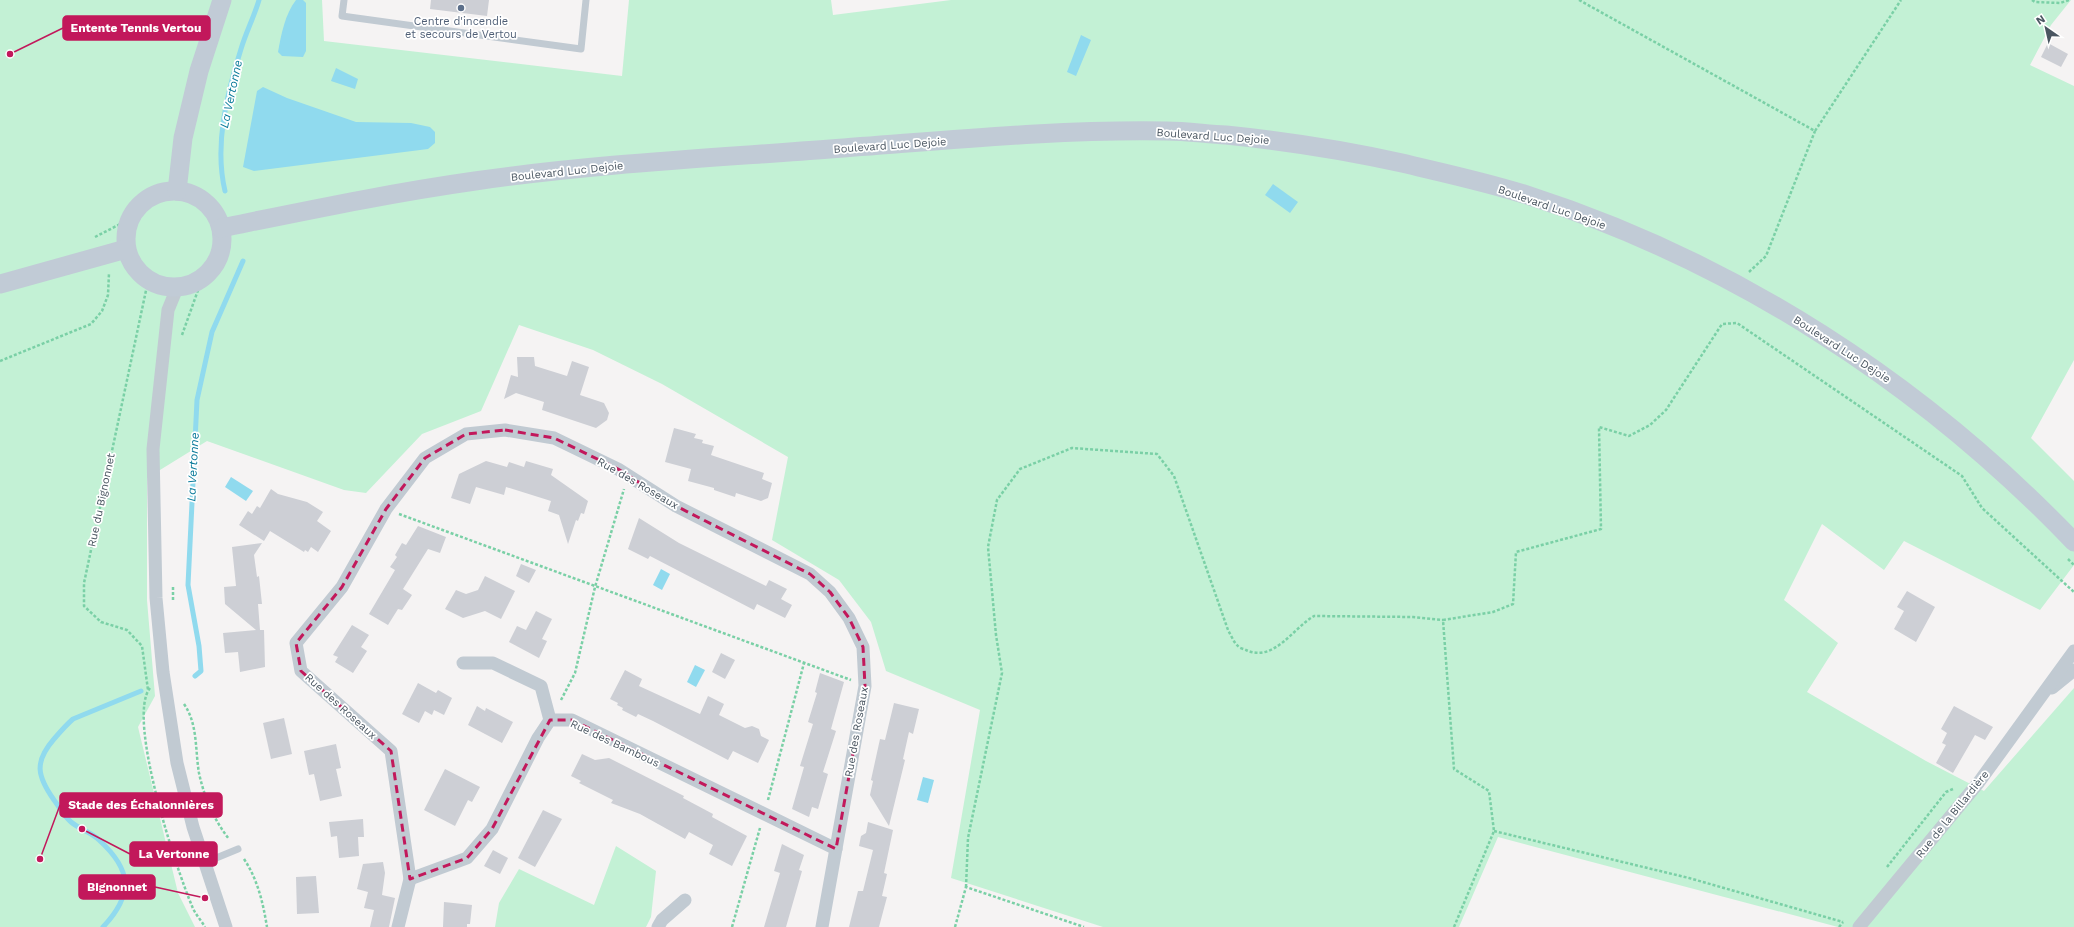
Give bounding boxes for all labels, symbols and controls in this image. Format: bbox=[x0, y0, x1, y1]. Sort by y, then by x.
marker: Centre d'incendie et secours de Vertou bbox=[456, 3, 466, 13]
north arrow bbox=[2026, 8, 2066, 48]
text: N bbox=[2034, 12, 2048, 28]
place label: Centre d'incendie et secours de Vertou bbox=[405, 15, 517, 41]
callout: Entente Tennis Vertou bbox=[63, 16, 210, 40]
text: Entente Tennis Vertou bbox=[71, 21, 201, 35]
water label: La Vertonne bbox=[217, 59, 245, 129]
street label: Boulevard Luc Dejoie bbox=[1156, 126, 1270, 147]
street label: Boulevard Luc Dejoie bbox=[833, 135, 947, 156]
street label: Boulevard Luc Dejoie bbox=[510, 159, 624, 184]
street label: Boulevard Luc Dejoie bbox=[1496, 183, 1607, 232]
street label: Boulevard Luc Dejoie bbox=[1791, 313, 1893, 386]
water label: La Vertonne bbox=[184, 432, 202, 502]
street label: Rue du Bignonnet bbox=[85, 452, 118, 548]
street label: Rue des Roseaux bbox=[595, 455, 681, 512]
street label: Rue des Roseaux bbox=[302, 671, 379, 742]
street label: Rue des Roseaux bbox=[842, 686, 871, 778]
street label: Rue des Bambous bbox=[568, 717, 662, 770]
street label: Rue de la Billardière bbox=[1913, 768, 1992, 861]
callout: Stade des Échalonnières bbox=[60, 793, 222, 817]
text: Stade des Échalonnières bbox=[68, 798, 214, 812]
callout: La Vertonne bbox=[130, 842, 217, 866]
text: La Vertonne bbox=[139, 847, 209, 861]
callout: Bignonnet bbox=[79, 875, 155, 899]
text: Bignonnet bbox=[87, 880, 148, 894]

